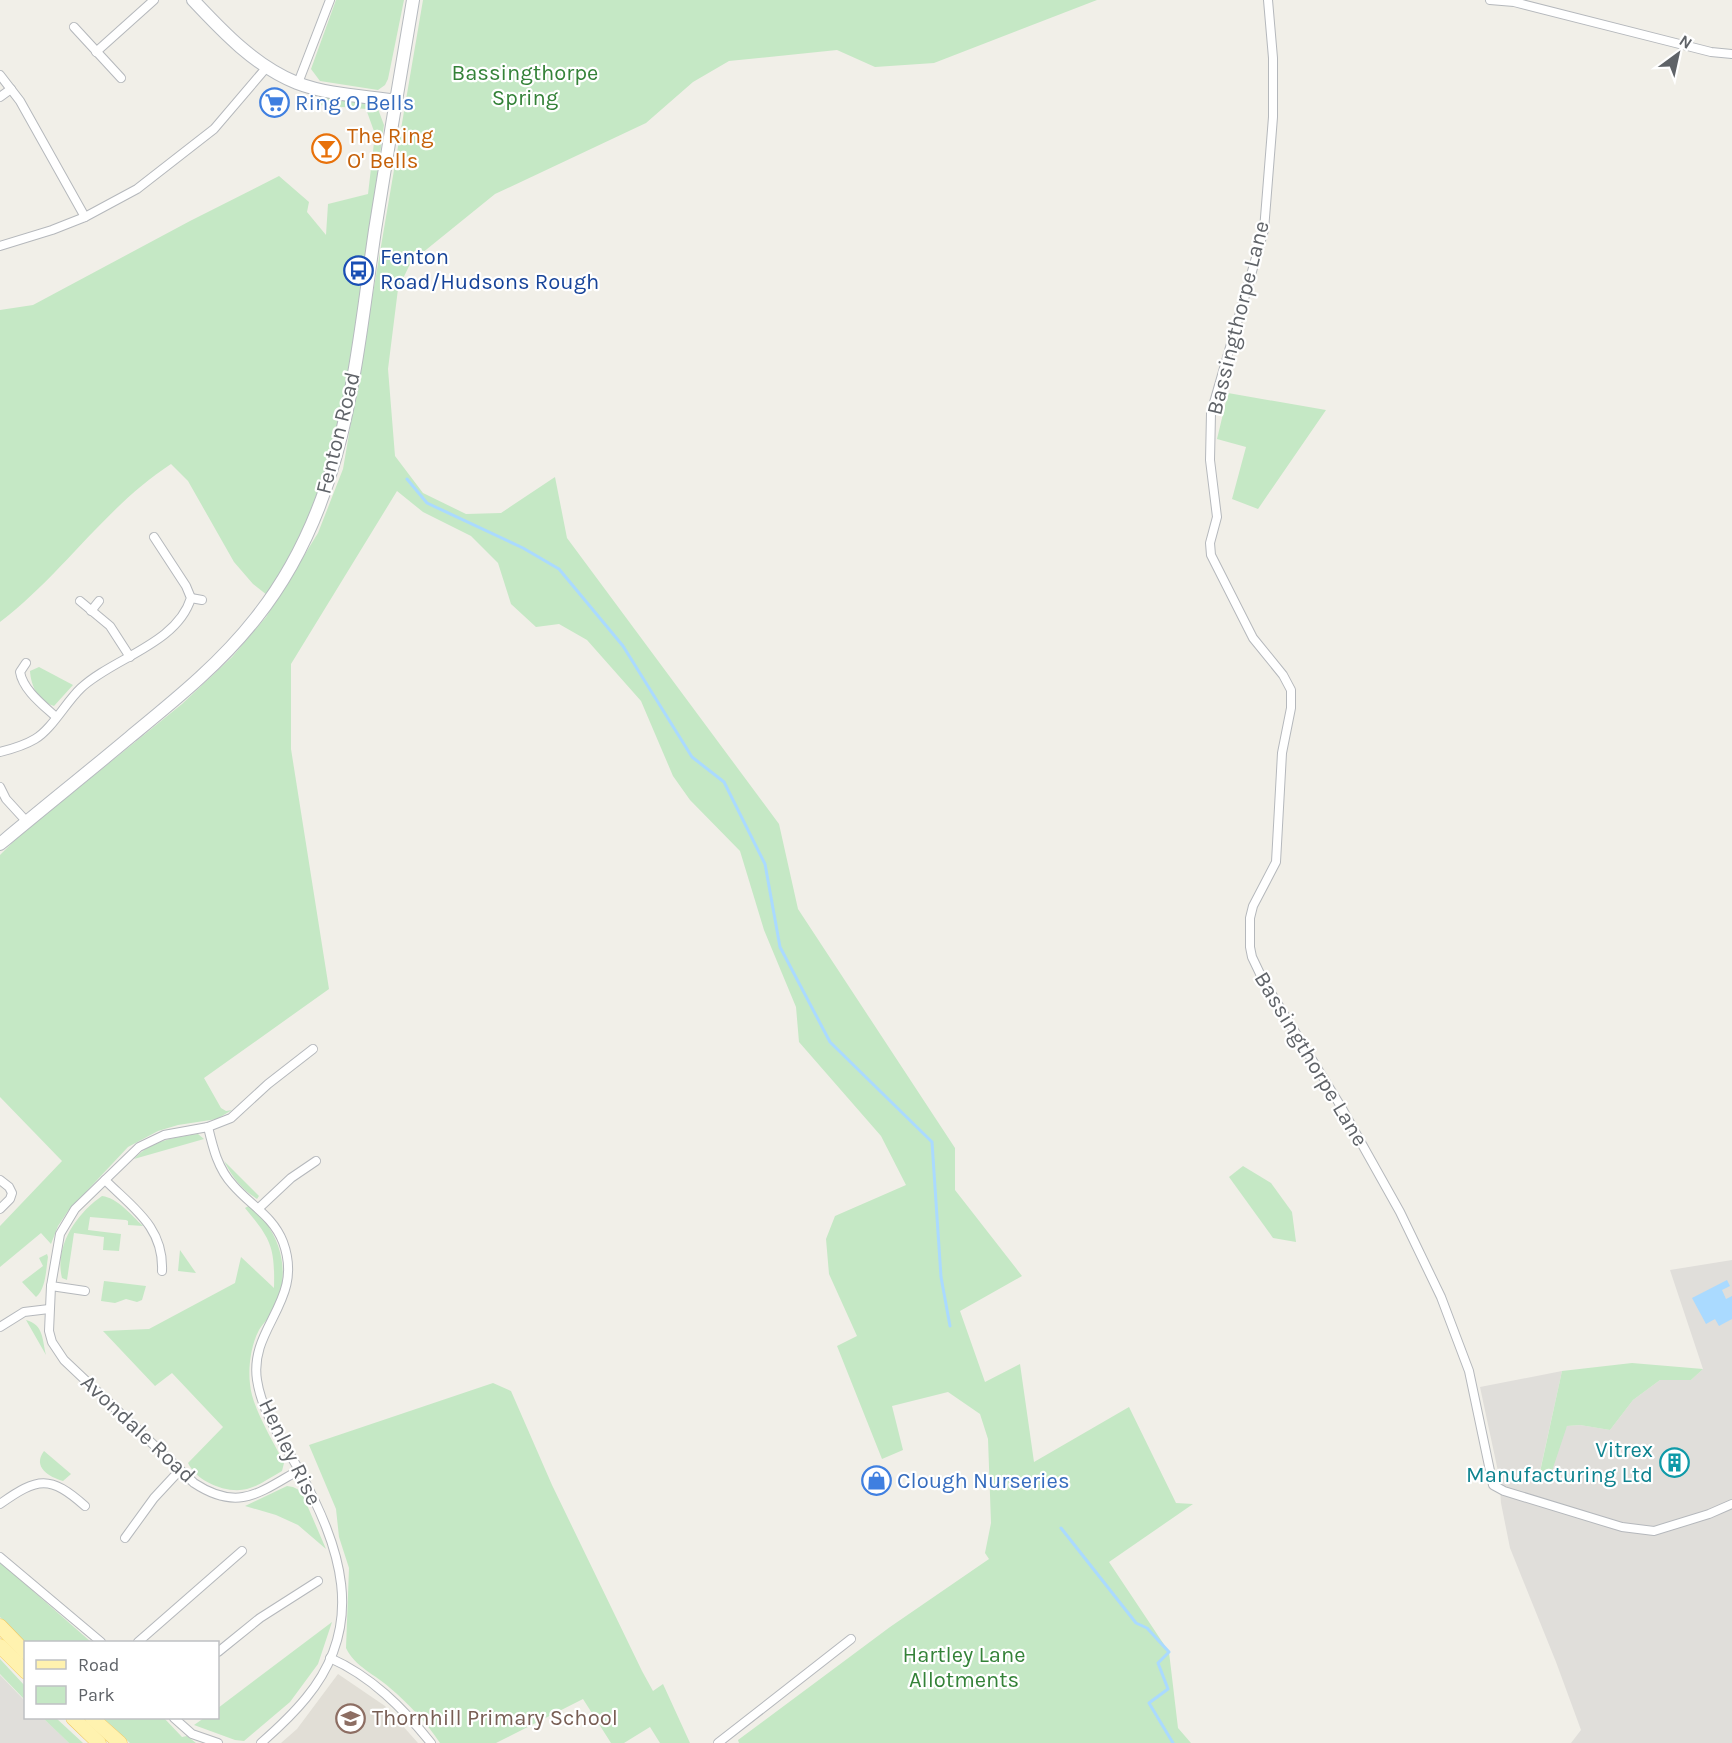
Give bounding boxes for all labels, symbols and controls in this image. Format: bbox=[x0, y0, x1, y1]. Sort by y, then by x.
north arrow bbox=[1648, 24, 1708, 84]
text: N bbox=[1676, 31, 1696, 53]
park label: Bassingthorpe Spring bbox=[452, 60, 598, 111]
supermarket icon: Ring O Bells bbox=[258, 87, 290, 119]
place label: Ring O Bells bbox=[295, 90, 414, 116]
place label: The Ring O' Bells bbox=[347, 123, 434, 174]
bar icon: The Ring O' Bells bbox=[310, 133, 342, 165]
street label: Bassingthorpe Lane bbox=[1201, 218, 1275, 418]
place label: Fenton Road/Hudsons Rough bbox=[380, 244, 599, 295]
bus stop icon: Fenton Road/Hudsons Rough bbox=[343, 254, 375, 286]
street label: Fenton Road bbox=[310, 369, 366, 497]
street label: Bassingthorpe Lane bbox=[1249, 967, 1373, 1151]
street label: Avondale Road bbox=[75, 1369, 201, 1489]
street label: Henley Rise bbox=[253, 1395, 327, 1509]
place label: Vitrex Manufacturing Ltd bbox=[1466, 1437, 1653, 1488]
building icon: Vitrex Manufacturing Ltd bbox=[1658, 1447, 1690, 1479]
shop icon: Clough Nurseries bbox=[860, 1465, 892, 1497]
place label: Clough Nurseries bbox=[897, 1468, 1069, 1494]
legend bbox=[24, 1641, 219, 1719]
park label: Hartley Lane Allotments bbox=[903, 1642, 1025, 1693]
text: Road bbox=[78, 1654, 119, 1676]
text: Park bbox=[78, 1684, 115, 1706]
school or university icon: Thornhill Primary School bbox=[335, 1702, 367, 1734]
place label: Thornhill Primary School bbox=[372, 1705, 618, 1731]

